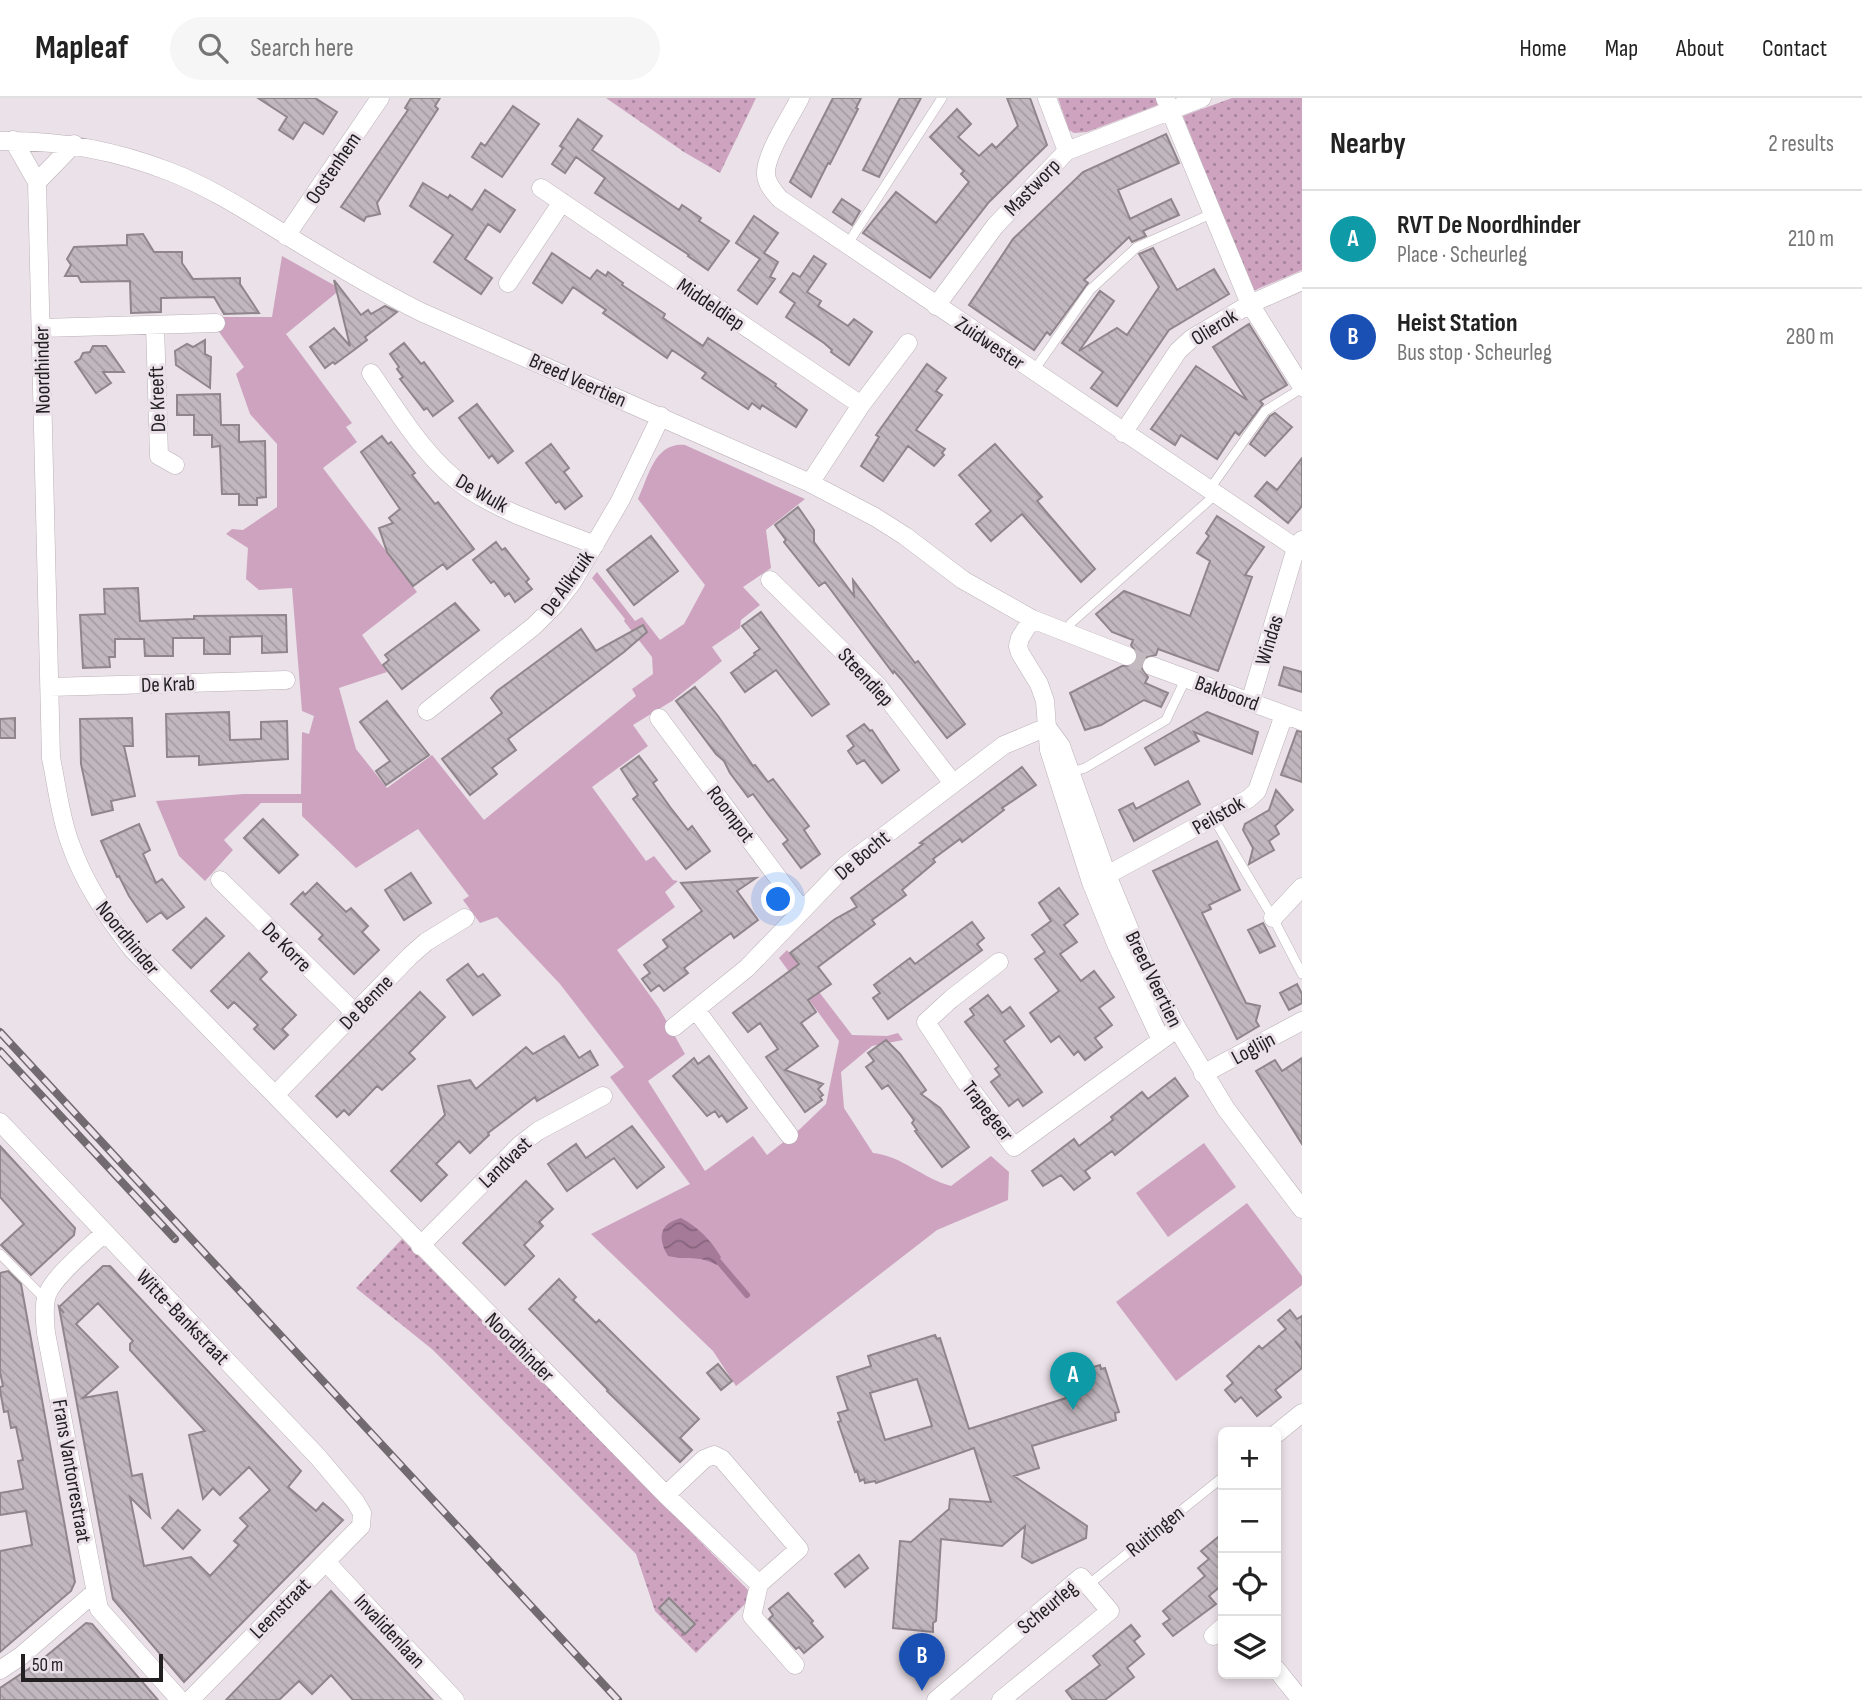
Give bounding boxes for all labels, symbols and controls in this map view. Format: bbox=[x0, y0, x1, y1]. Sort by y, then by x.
search box bbox=[170, 17, 660, 80]
text: Mapleaf bbox=[35, 28, 128, 68]
icon: search bbox=[194, 29, 232, 67]
text: Search here bbox=[250, 33, 354, 64]
text: Home bbox=[1519, 34, 1567, 63]
text: Map bbox=[1605, 34, 1638, 63]
text: About bbox=[1676, 34, 1724, 63]
text: Contact bbox=[1762, 34, 1827, 63]
text: Nearby bbox=[1330, 126, 1406, 162]
street label: Oostenhem bbox=[300, 128, 366, 209]
text: 2 results bbox=[1768, 130, 1834, 158]
street label: Mastworp bbox=[999, 154, 1066, 221]
text: RVT De Noordhinder bbox=[1397, 210, 1581, 241]
text: A bbox=[1348, 225, 1358, 253]
text: 210 m bbox=[1788, 225, 1834, 253]
text: Place · Scheurleg bbox=[1397, 241, 1527, 269]
street label: Middeldiep bbox=[672, 273, 749, 336]
street label: Olierok bbox=[1187, 304, 1242, 351]
text: Heist Station bbox=[1397, 308, 1518, 339]
street label: Zuidwester bbox=[950, 311, 1029, 376]
text: B bbox=[1348, 323, 1358, 351]
text: 280 m bbox=[1786, 323, 1834, 351]
street label: Noordhinder bbox=[29, 326, 56, 414]
text: Bus stop · Scheurleg bbox=[1397, 339, 1552, 367]
street label: Breed Veertien bbox=[525, 348, 630, 413]
street label: De Kreeft bbox=[144, 365, 171, 433]
street label: De Wulk bbox=[451, 469, 512, 518]
street label: De Alikruik bbox=[535, 546, 599, 621]
street label: Windas bbox=[1250, 612, 1289, 668]
street label: Steendiep bbox=[832, 643, 899, 712]
street label: Bakboord bbox=[1191, 670, 1262, 717]
street label: De Krab bbox=[141, 671, 195, 698]
street label: Roompot bbox=[701, 781, 760, 847]
street label: Peilstok bbox=[1188, 791, 1249, 840]
street label: De Bocht bbox=[830, 825, 895, 886]
your location bbox=[761, 882, 795, 916]
street label: Noordhinder bbox=[90, 896, 165, 980]
street label: De Korre bbox=[257, 917, 317, 977]
street label: Breed Veertien bbox=[1120, 927, 1188, 1031]
street label: De Benne bbox=[334, 970, 398, 1035]
street label: Loglijn bbox=[1227, 1027, 1279, 1070]
street label: Trapegeer bbox=[956, 1076, 1019, 1146]
street label: Landvast bbox=[474, 1131, 537, 1193]
street label: Witte-Bankstraat bbox=[131, 1264, 234, 1370]
street label: Noordhinder bbox=[480, 1308, 559, 1387]
pin: A bbox=[1050, 1352, 1096, 1410]
street label: Frans Vantorrestraat bbox=[47, 1398, 96, 1545]
map controls bbox=[1218, 1427, 1281, 1679]
button: + bbox=[1218, 1427, 1281, 1490]
button: − bbox=[1218, 1490, 1281, 1553]
street label: Ruitingen bbox=[1121, 1500, 1189, 1562]
button: locate bbox=[1218, 1553, 1281, 1616]
street label: Leenstraat bbox=[245, 1573, 316, 1644]
street label: Scheurleg bbox=[1012, 1575, 1082, 1640]
street label: Invalidenlaan bbox=[349, 1589, 430, 1674]
button: layers bbox=[1218, 1616, 1281, 1679]
pin: B bbox=[899, 1633, 945, 1691]
scale bar bbox=[21, 1651, 163, 1683]
text: 50 m bbox=[32, 1654, 63, 1677]

